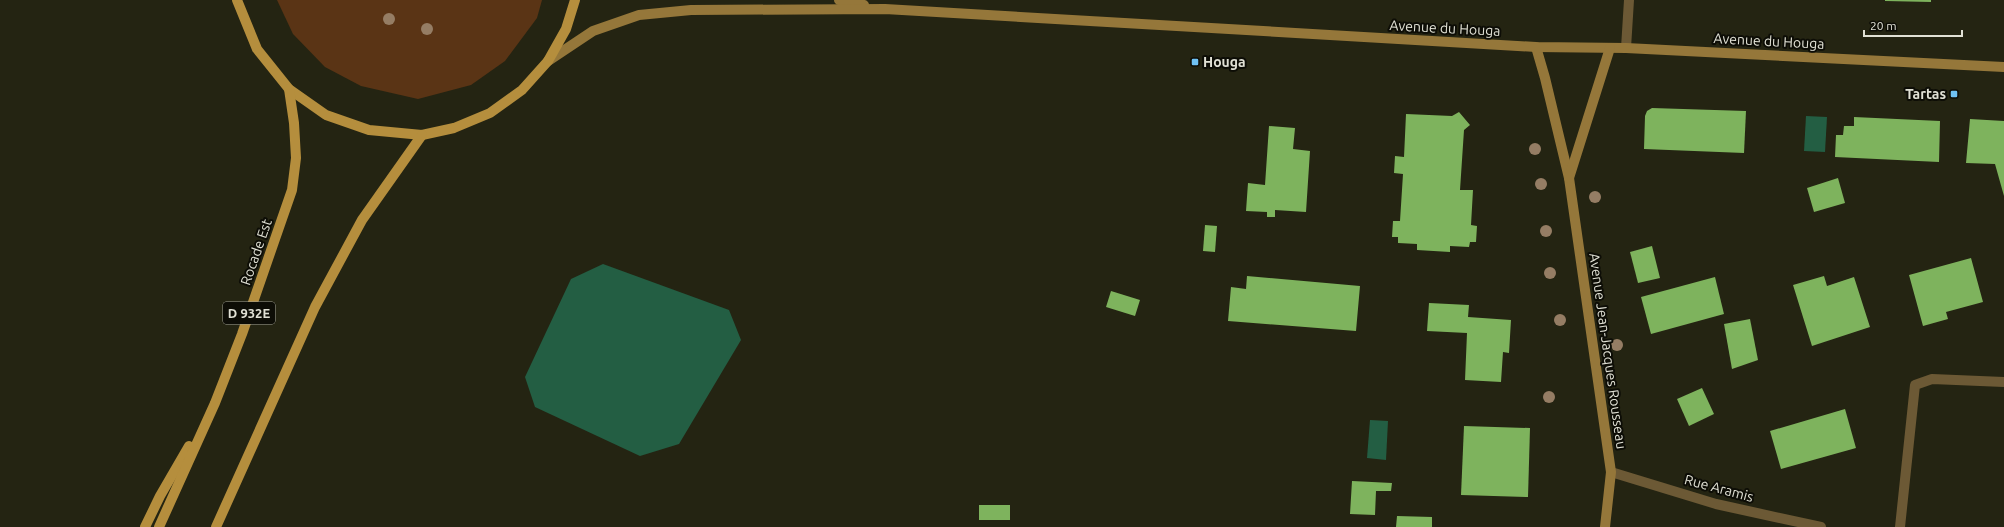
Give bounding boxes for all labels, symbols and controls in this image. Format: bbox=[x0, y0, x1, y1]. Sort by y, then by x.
scale bar bbox=[1864, 12, 1962, 38]
street label: Avenue du Houga bbox=[1389, 17, 1501, 39]
text: 20 m bbox=[1870, 19, 1897, 32]
street label: Avenue du Houga bbox=[1713, 30, 1825, 52]
place label: Houga bbox=[1203, 54, 1246, 70]
marker: Houga bbox=[1190, 57, 1200, 67]
place label: Tartas bbox=[1905, 86, 1946, 102]
marker: Tartas bbox=[1949, 89, 1959, 99]
street label: Rocade Est bbox=[237, 216, 275, 287]
street label: Avenue Jean-Jacques Rousseau bbox=[1586, 252, 1630, 450]
road number: D 932E bbox=[223, 302, 275, 324]
street label: Rue Aramis bbox=[1683, 471, 1755, 505]

